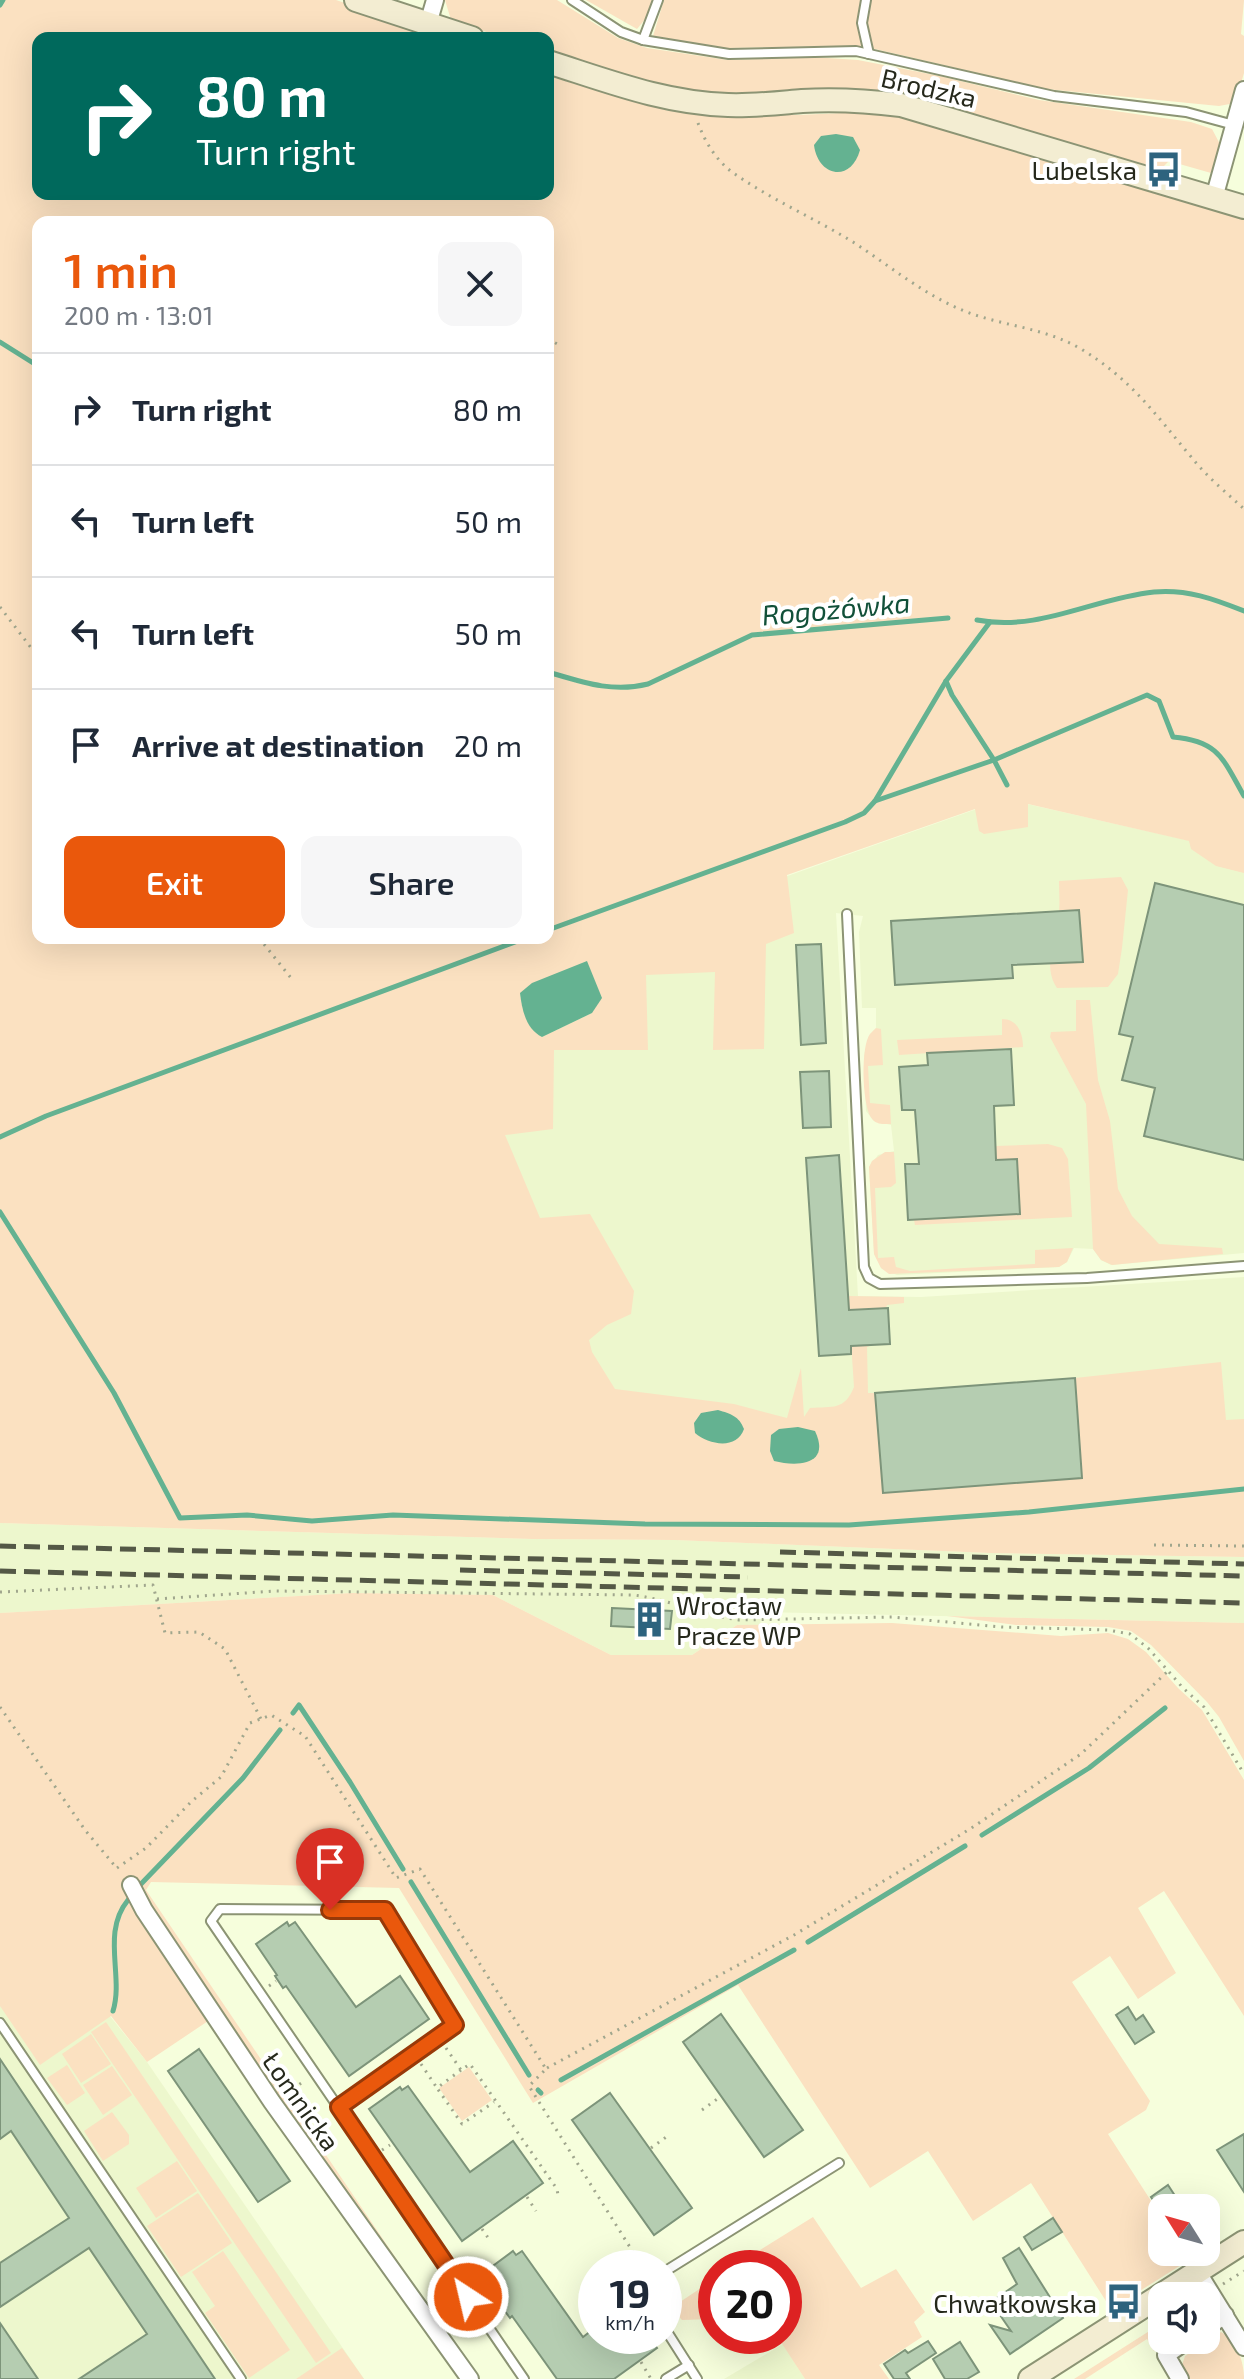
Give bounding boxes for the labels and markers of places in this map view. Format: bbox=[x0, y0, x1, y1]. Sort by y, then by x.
bus stop icon: Lubelska bbox=[1144, 150, 1182, 188]
place label: Lubelska bbox=[1032, 154, 1137, 185]
place label: Wrocław Pracze WP bbox=[676, 1589, 801, 1650]
building icon: Wrocław Pracze WP bbox=[631, 1600, 669, 1638]
pin bbox=[296, 1828, 364, 1910]
bus stop icon: Chwałkowska bbox=[1104, 2283, 1142, 2321]
place label: Chwałkowska bbox=[933, 2287, 1097, 2318]

